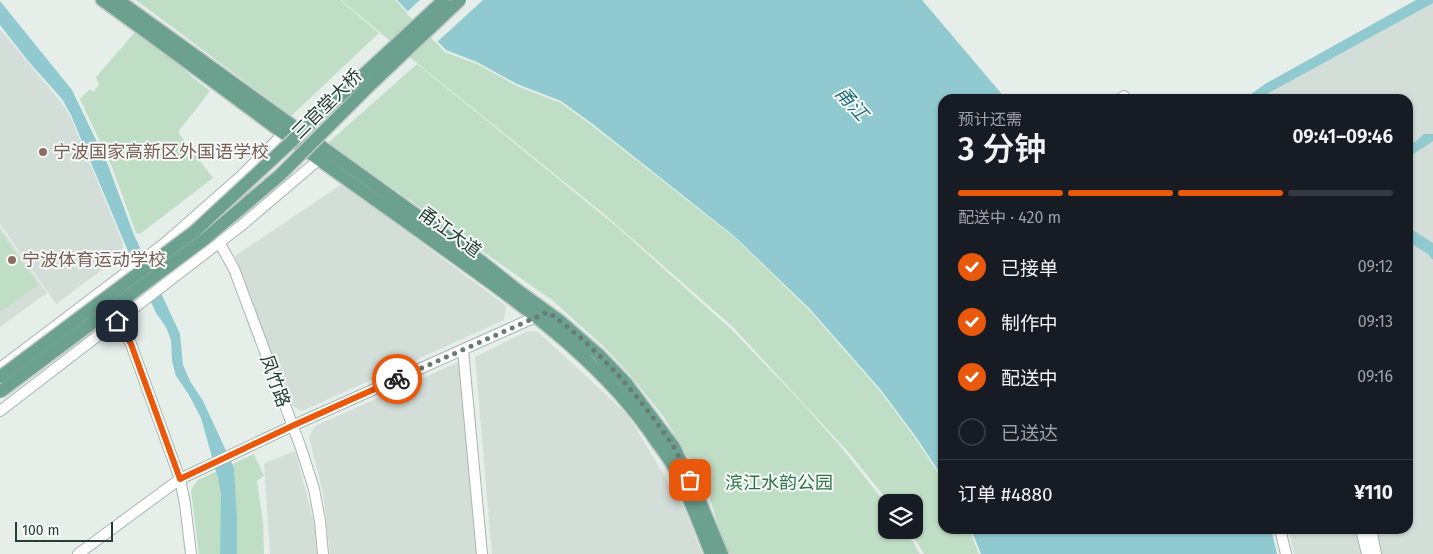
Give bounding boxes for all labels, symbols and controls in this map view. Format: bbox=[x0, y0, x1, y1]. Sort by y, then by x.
street label: 三官堂大桥 bbox=[287, 64, 367, 144]
water label: 甬江 bbox=[830, 82, 874, 127]
text: 预计还需 bbox=[958, 110, 1022, 129]
text: 09:41–09:46 bbox=[1292, 125, 1393, 148]
text: 3 分钟 bbox=[958, 130, 1046, 168]
place label: 宁波国家高新区外国语学校 bbox=[53, 141, 269, 163]
marker: 宁波国家高新区外国语学校 bbox=[37, 146, 49, 158]
street label: 甬江大道 bbox=[414, 202, 486, 262]
text: 配送中 · 420 m bbox=[958, 208, 1061, 227]
place label: 宁波体育运动学校 bbox=[22, 249, 166, 271]
icon: check bbox=[958, 253, 986, 281]
marker: 宁波体育运动学校 bbox=[6, 254, 18, 266]
text: 已接单 bbox=[1001, 257, 1058, 280]
text: 09:12 bbox=[1358, 257, 1393, 276]
pin bbox=[96, 300, 138, 342]
icon: home bbox=[103, 307, 131, 335]
icon: check bbox=[958, 308, 986, 336]
text: 制作中 bbox=[1001, 312, 1058, 335]
text: 09:13 bbox=[1358, 312, 1393, 331]
street label: 凤竹路 bbox=[255, 352, 295, 410]
courier bbox=[372, 354, 422, 404]
icon: check bbox=[958, 363, 986, 391]
icon: bike bbox=[383, 365, 411, 393]
text: 配送中 bbox=[1001, 367, 1058, 390]
text: 09:16 bbox=[1357, 367, 1393, 386]
text: 已送达 bbox=[1001, 422, 1058, 445]
pin bbox=[669, 459, 711, 501]
icon: bag bbox=[676, 466, 704, 494]
park label: 滨江水韵公园 bbox=[725, 472, 833, 494]
text: ¥110 bbox=[1354, 481, 1393, 504]
text: 订单 #4880 bbox=[958, 483, 1053, 506]
map controls bbox=[878, 494, 923, 539]
button: layers bbox=[878, 494, 923, 539]
scale bar bbox=[15, 519, 112, 542]
text: 100 m bbox=[22, 522, 59, 539]

